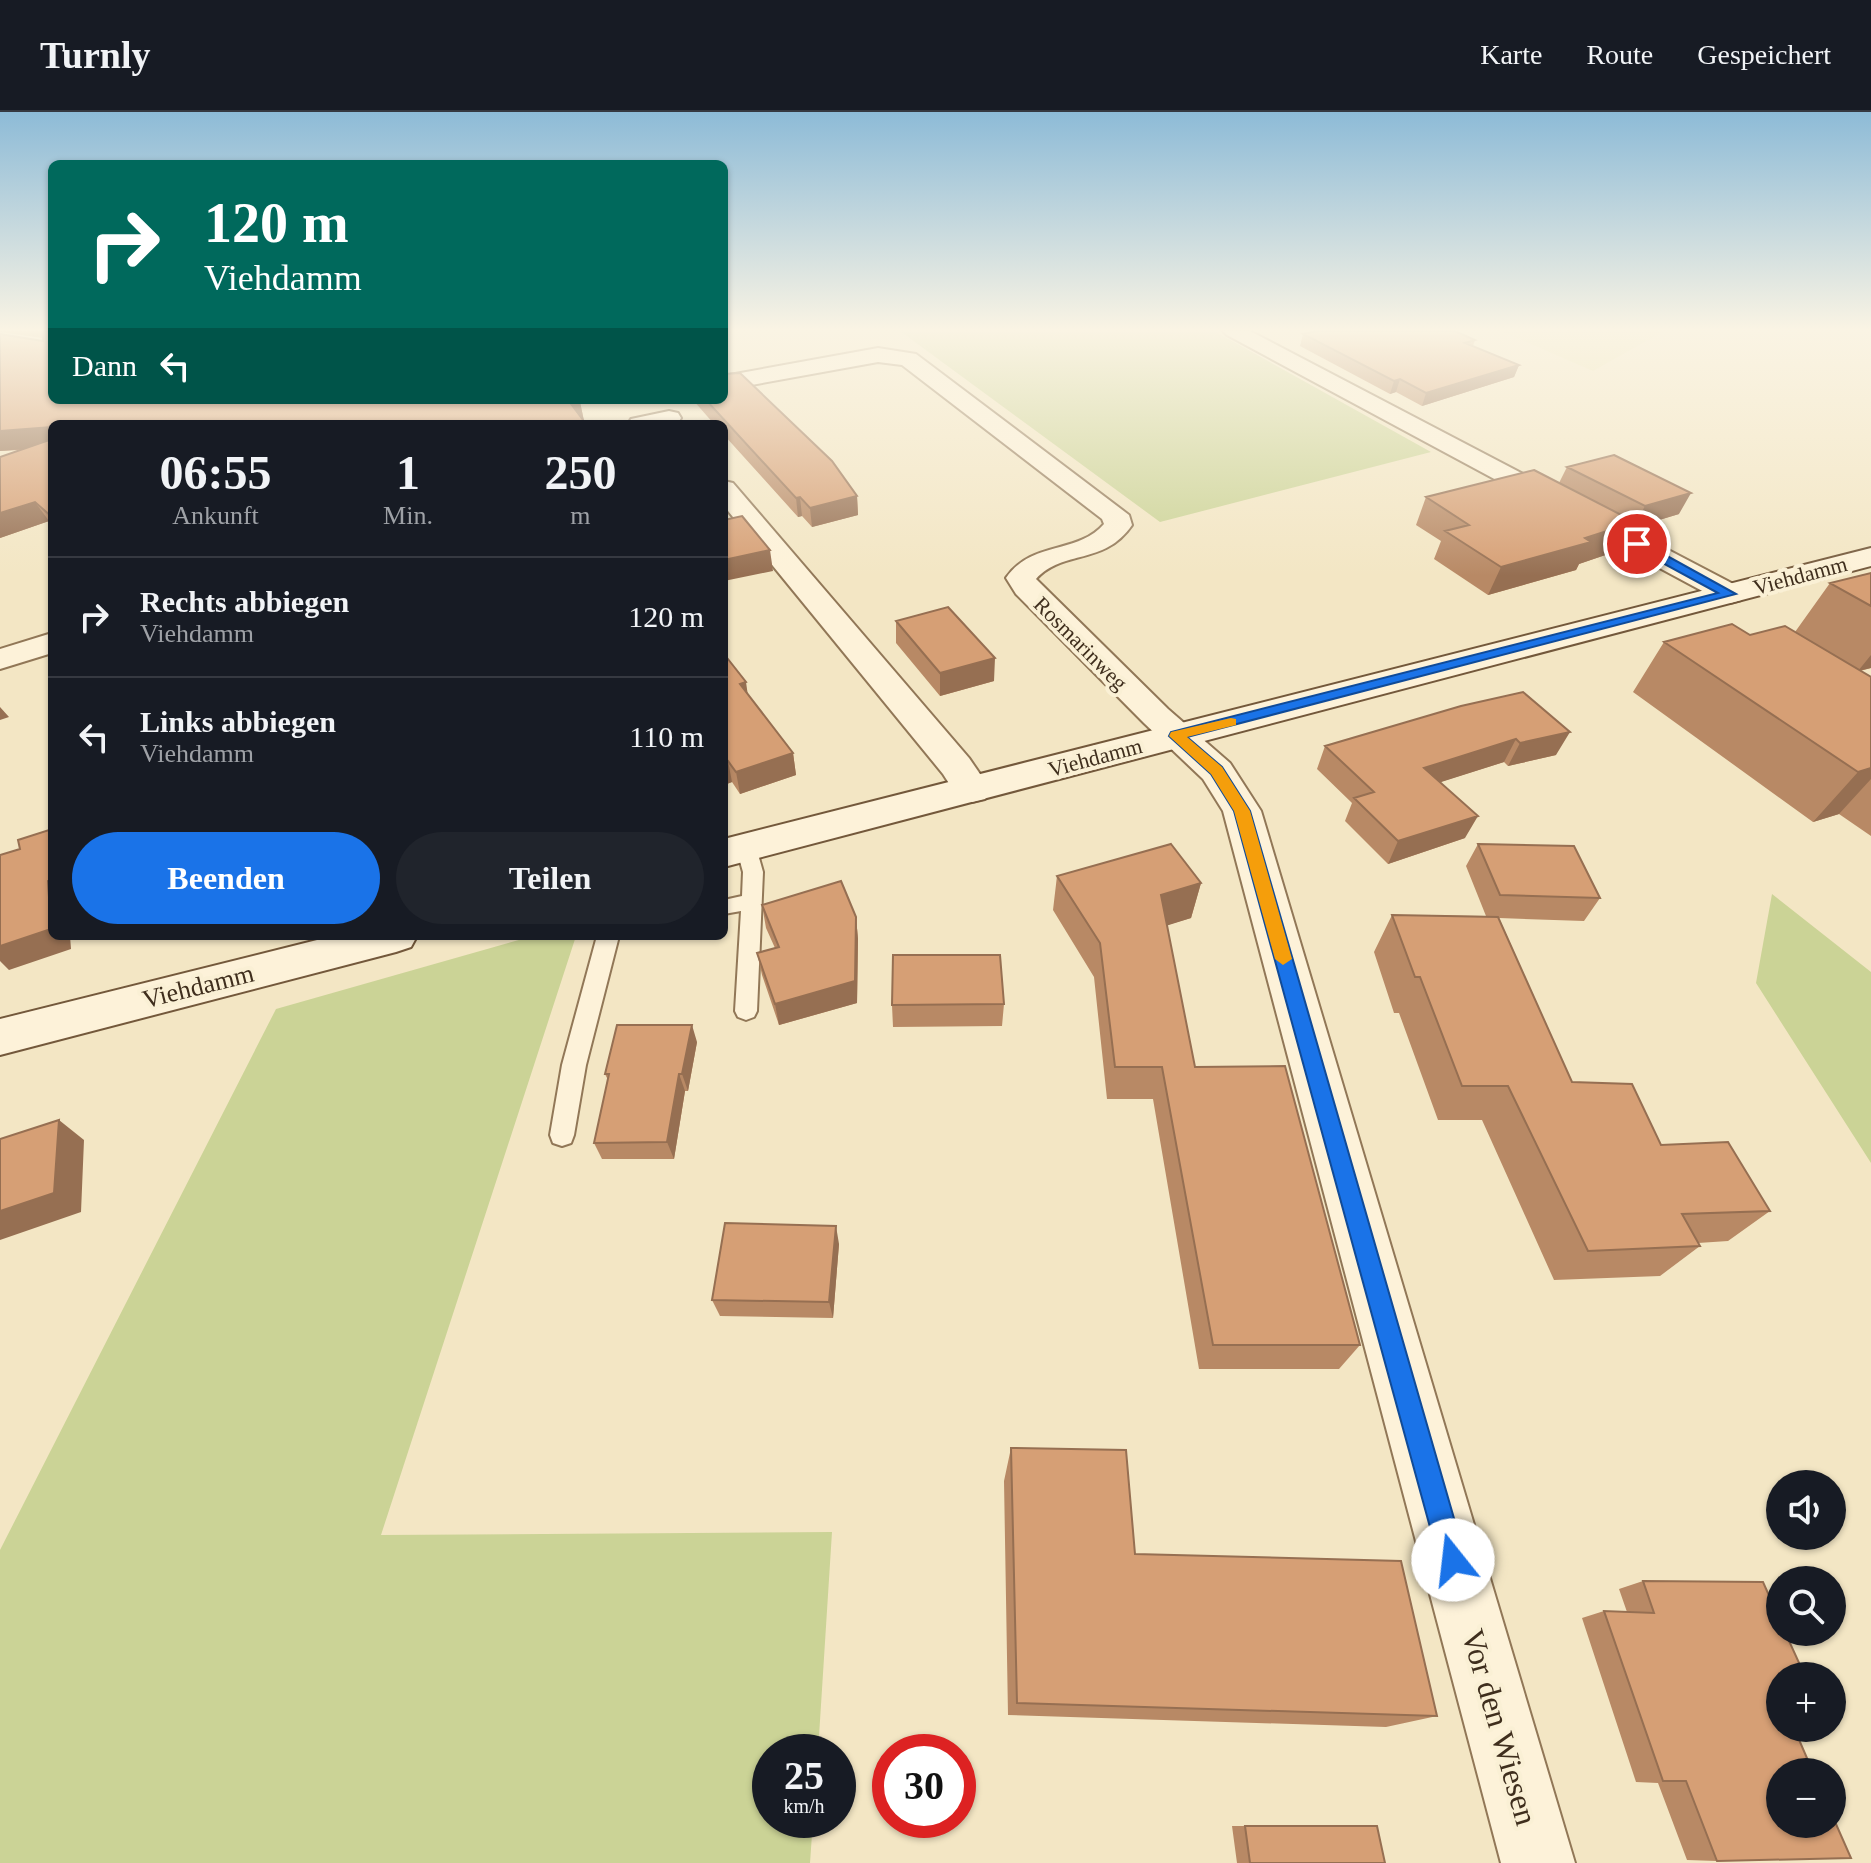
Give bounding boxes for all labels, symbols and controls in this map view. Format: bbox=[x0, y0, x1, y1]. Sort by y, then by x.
text: Turnly bbox=[40, 34, 151, 76]
text: Karte bbox=[1480, 39, 1542, 70]
text: Route bbox=[1586, 39, 1653, 70]
text: Gespeichert bbox=[1697, 39, 1831, 70]
icon: right bbox=[72, 192, 176, 296]
text: 120 m bbox=[204, 192, 349, 254]
text: Viehdamm bbox=[204, 258, 362, 298]
icon: left bbox=[153, 344, 197, 388]
text: Dann bbox=[72, 349, 137, 382]
text: 06:55 bbox=[160, 446, 272, 499]
text: 1 bbox=[396, 446, 420, 499]
text: 250 bbox=[544, 446, 616, 499]
text: Ankunft bbox=[172, 501, 259, 530]
text: Min. bbox=[383, 501, 433, 530]
text: m bbox=[570, 501, 591, 530]
pin bbox=[1603, 510, 1671, 578]
icon: arrive bbox=[1615, 522, 1659, 566]
street label: Viehdamm bbox=[1750, 551, 1850, 600]
text: Rechts abbiegen bbox=[140, 585, 349, 618]
street label: Rosmarinweg bbox=[1029, 591, 1133, 695]
icon: right bbox=[72, 595, 116, 639]
text: 120 m bbox=[628, 600, 704, 633]
text: Viehdamm bbox=[140, 619, 254, 648]
text: Links abbiegen bbox=[140, 705, 336, 738]
icon: left bbox=[72, 715, 116, 759]
text: 110 m bbox=[629, 720, 704, 753]
street label: Viehdamm bbox=[1045, 733, 1145, 782]
text: Viehdamm bbox=[140, 739, 254, 768]
button: Beenden bbox=[72, 832, 380, 924]
button: Teilen bbox=[396, 832, 704, 924]
street label: Viehdamm bbox=[139, 959, 257, 1014]
map controls bbox=[1766, 1470, 1846, 1838]
button: sound bbox=[1766, 1470, 1846, 1550]
position arrow bbox=[1411, 1518, 1495, 1602]
button: search bbox=[1766, 1566, 1846, 1646]
street label: Vor den Wiesen bbox=[1455, 1625, 1545, 1829]
button: + bbox=[1766, 1662, 1846, 1742]
speed limit sign: 30 bbox=[872, 1734, 976, 1838]
text: 25 bbox=[784, 1753, 824, 1798]
button: − bbox=[1766, 1758, 1846, 1838]
text: km/h bbox=[783, 1795, 825, 1817]

